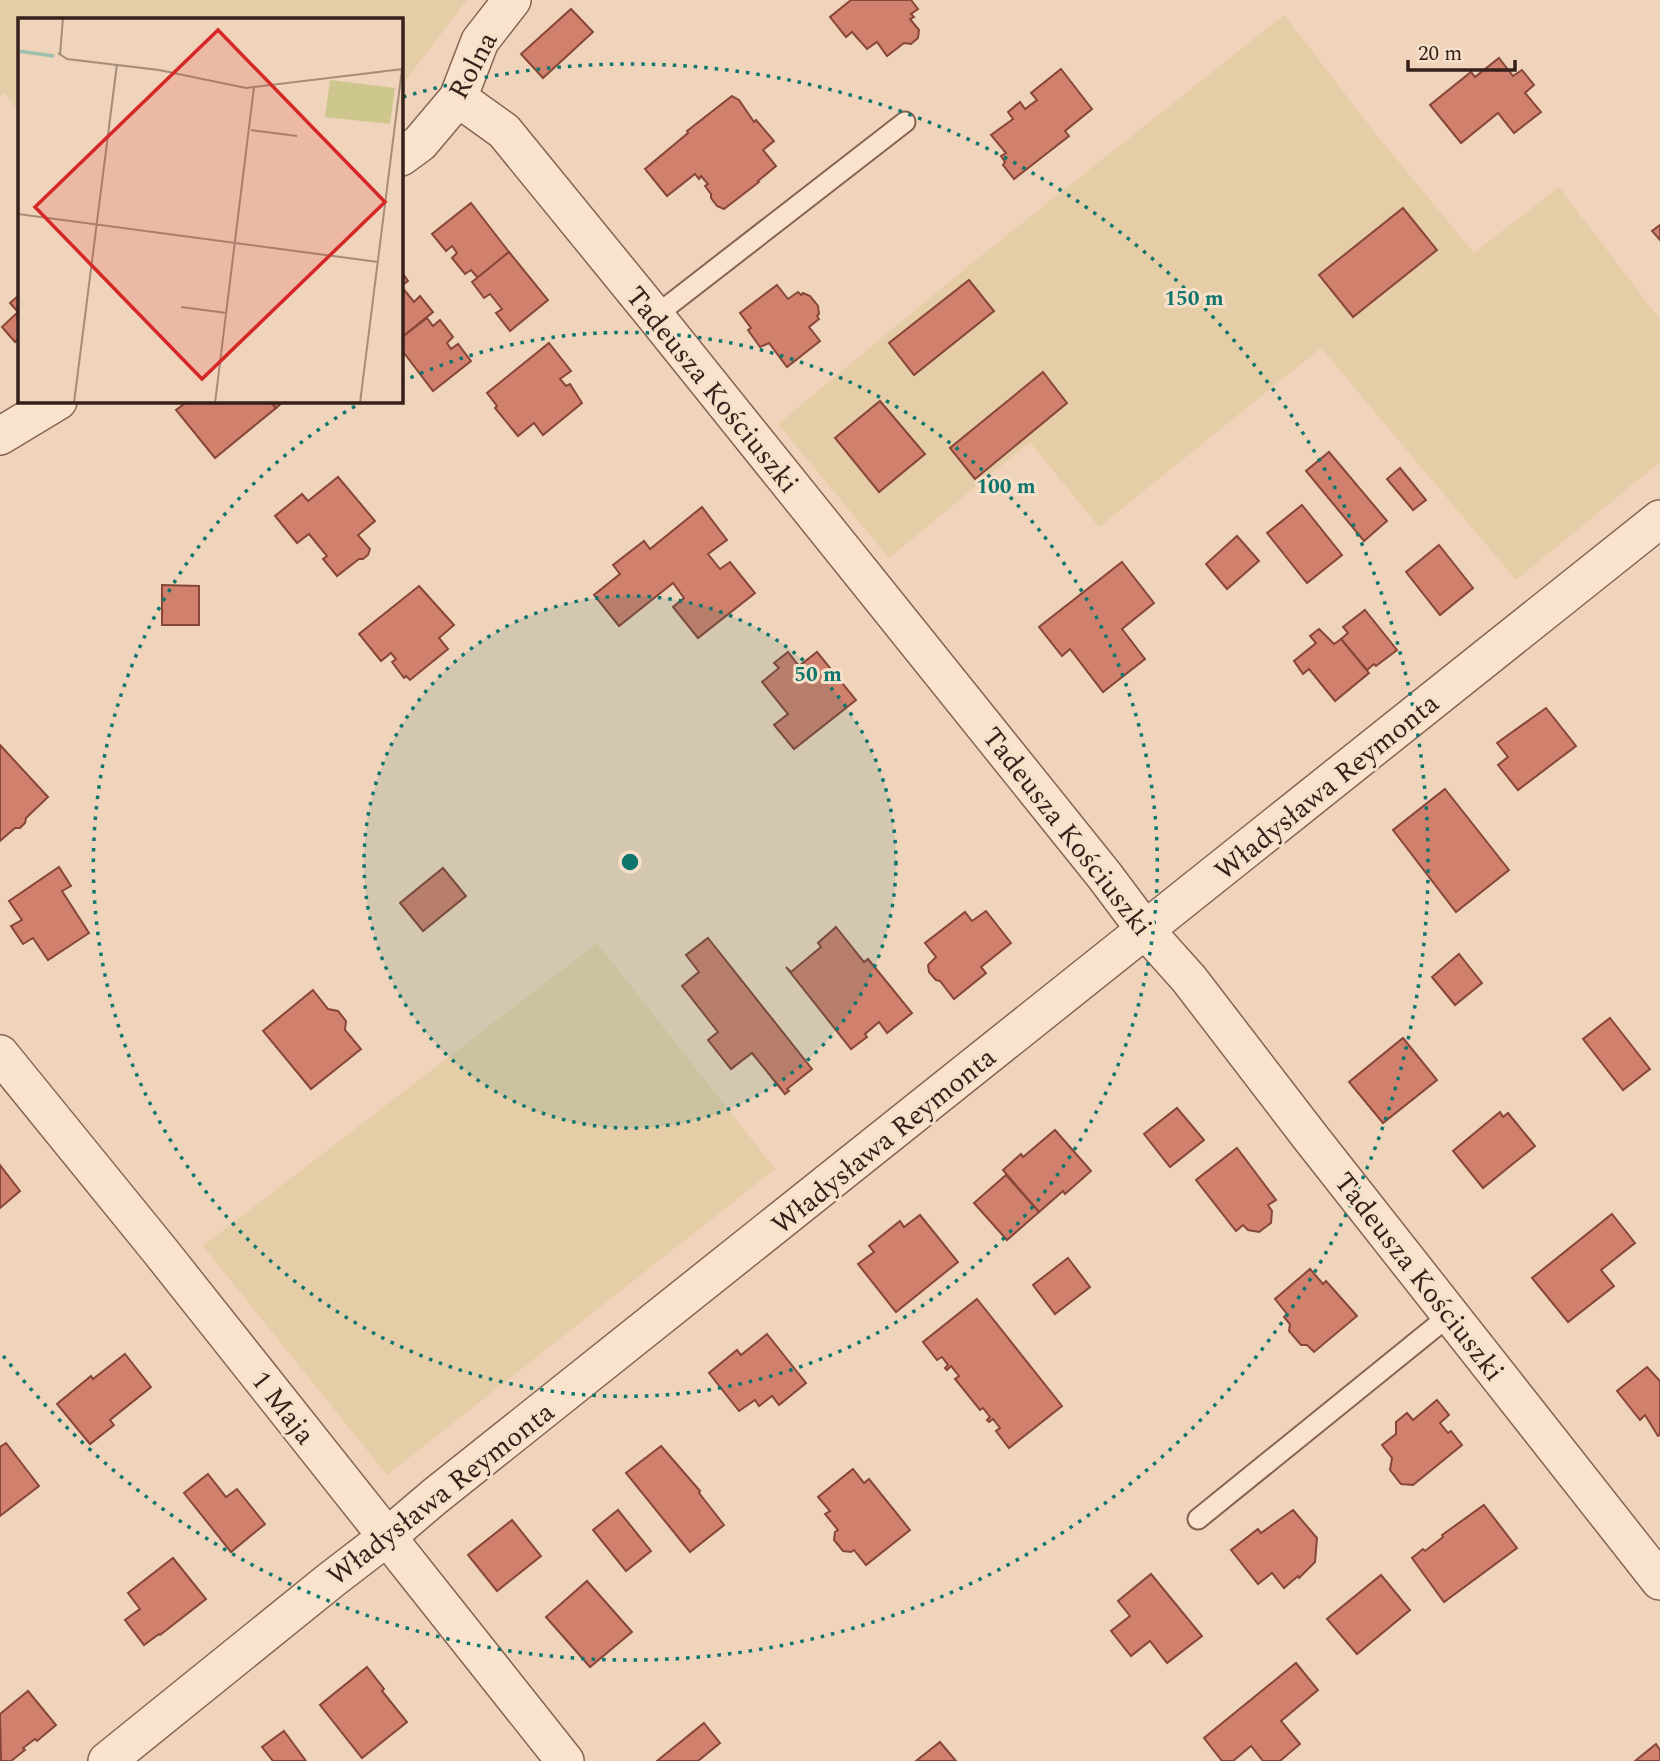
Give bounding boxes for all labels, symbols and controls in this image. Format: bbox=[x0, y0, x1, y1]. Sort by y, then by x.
inset map bbox=[18, 18, 402, 402]
street label: Rolna bbox=[438, 24, 509, 107]
scale bar bbox=[1408, 28, 1515, 72]
text: 20 m bbox=[1418, 38, 1462, 70]
street label: Tadeusza Kościuszki bbox=[615, 277, 809, 503]
text: 150 m bbox=[1164, 283, 1224, 315]
text: 100 m bbox=[976, 471, 1036, 503]
text: 50 m bbox=[794, 659, 842, 691]
street label: Władysława Reymonta bbox=[1205, 683, 1449, 892]
street label: Tadeusza Kościuszki bbox=[971, 718, 1163, 946]
centre of rings bbox=[618, 850, 642, 874]
street label: Władysława Reymonta bbox=[762, 1037, 1006, 1246]
street label: Tadeusza Kościuszki bbox=[1323, 1163, 1515, 1391]
street label: 1 Maja bbox=[240, 1362, 326, 1455]
street label: Władysława Reymonta bbox=[318, 1391, 564, 1597]

